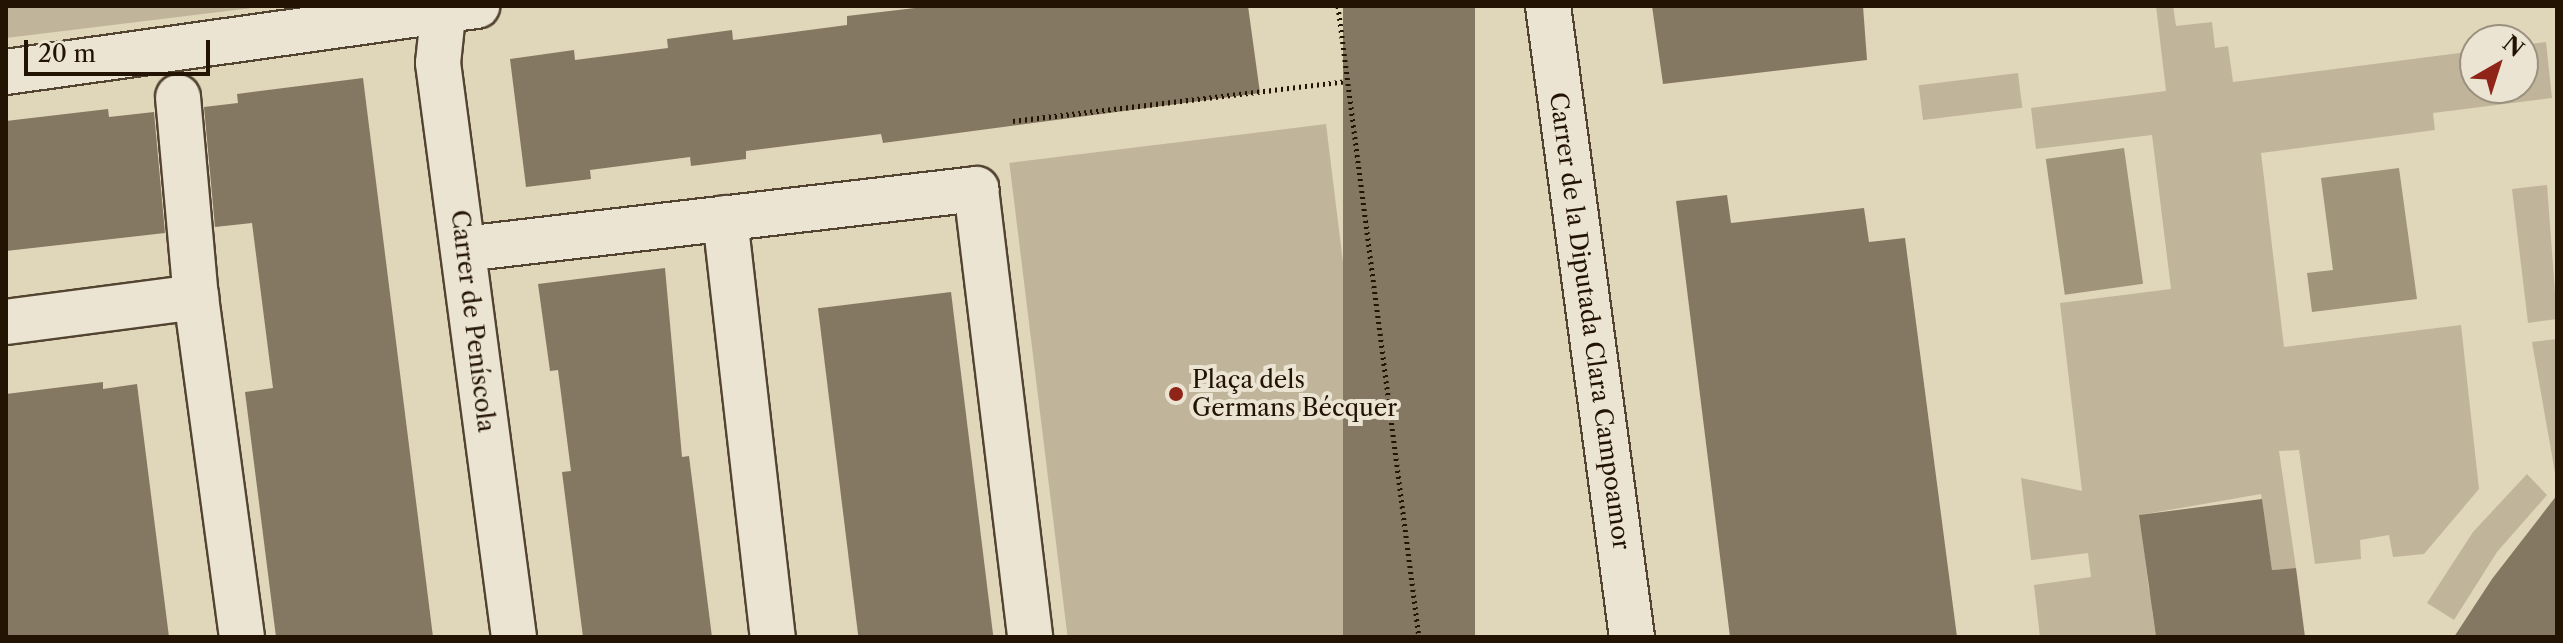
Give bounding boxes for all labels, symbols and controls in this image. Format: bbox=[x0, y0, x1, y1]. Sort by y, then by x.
scale bar bbox=[28, 24, 214, 74]
north arrow bbox=[2459, 24, 2539, 104]
text: N bbox=[2497, 30, 2529, 63]
text: 20 m bbox=[38, 39, 96, 68]
street label: Carrer de la Diputada Clara Campoamor bbox=[1544, 90, 1636, 552]
street label: Carrer de Peníscola bbox=[445, 208, 501, 434]
place label: Plaça dels Germans Bécquer bbox=[1192, 366, 1397, 422]
marker: Plaça dels Germans Bécquer bbox=[1167, 385, 1185, 403]

